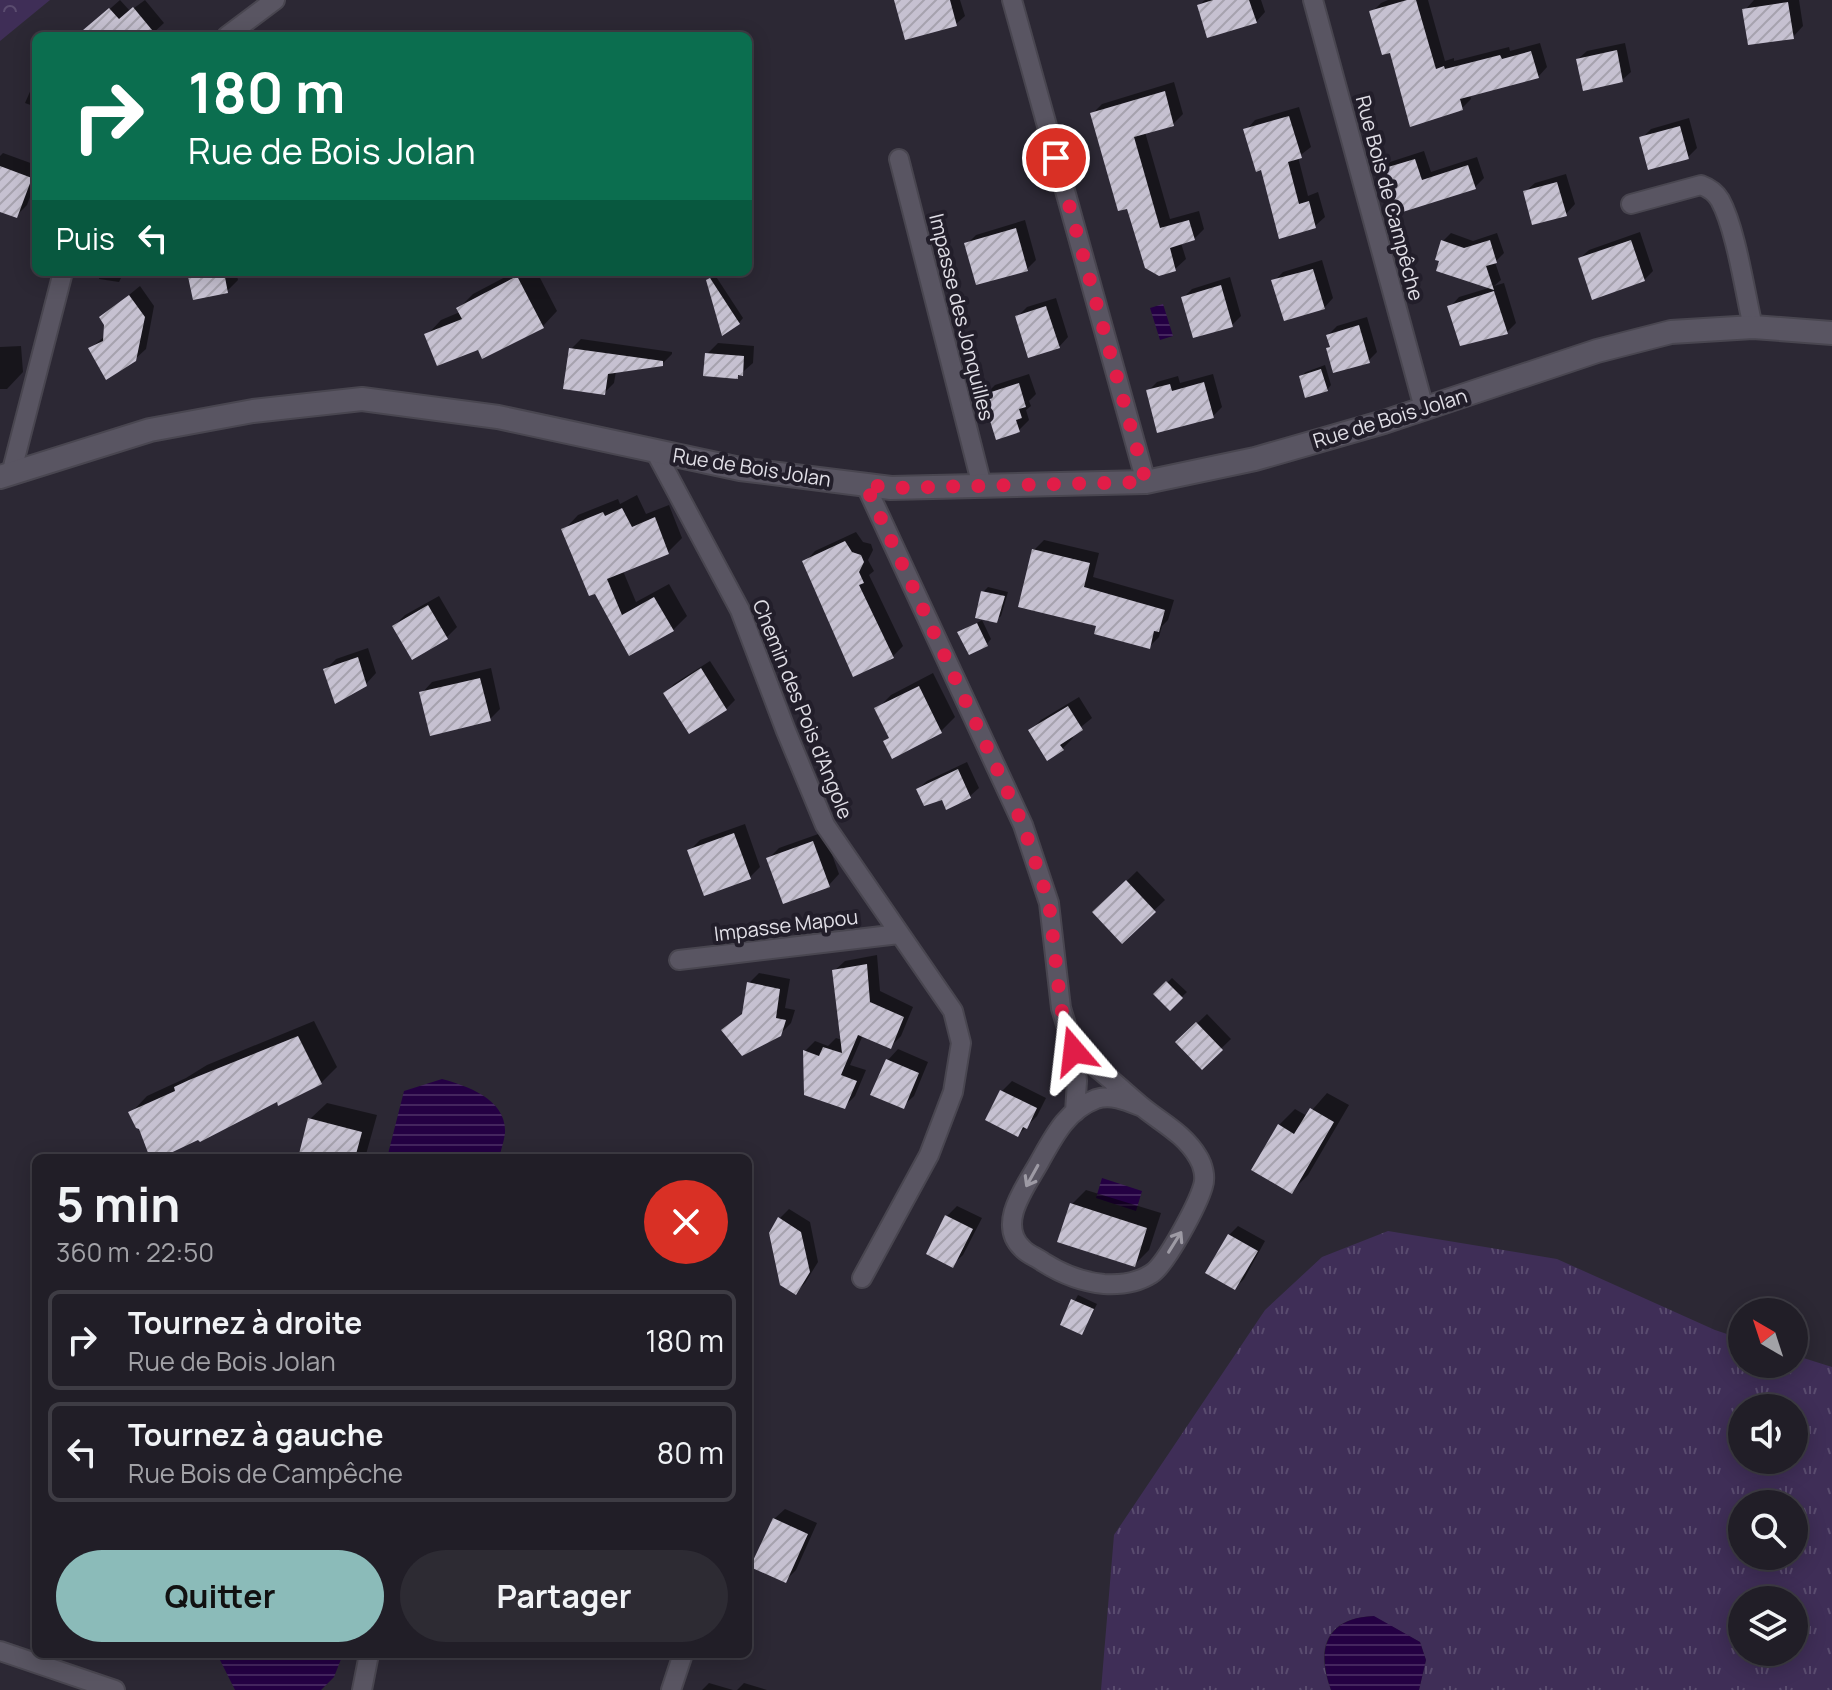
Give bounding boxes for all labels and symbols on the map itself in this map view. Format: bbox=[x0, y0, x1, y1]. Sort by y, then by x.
street label: Rue Bois de Campêche bbox=[1350, 92, 1430, 304]
pin bbox=[1022, 124, 1090, 192]
street label: Impasse des Jonquilles bbox=[923, 211, 1001, 423]
street label: Rue de Bois Jolan bbox=[1310, 382, 1470, 454]
street label: Rue de Bois Jolan bbox=[671, 441, 833, 493]
street label: Chemin des Pois d'Angole bbox=[747, 595, 859, 823]
street label: Impasse Mapou bbox=[713, 903, 859, 947]
position arrow bbox=[1032, 1009, 1116, 1093]
one-way arrow bbox=[1023, 1164, 1039, 1188]
one-way arrow bbox=[1167, 1231, 1183, 1254]
north arrow bbox=[1728, 1298, 1808, 1378]

